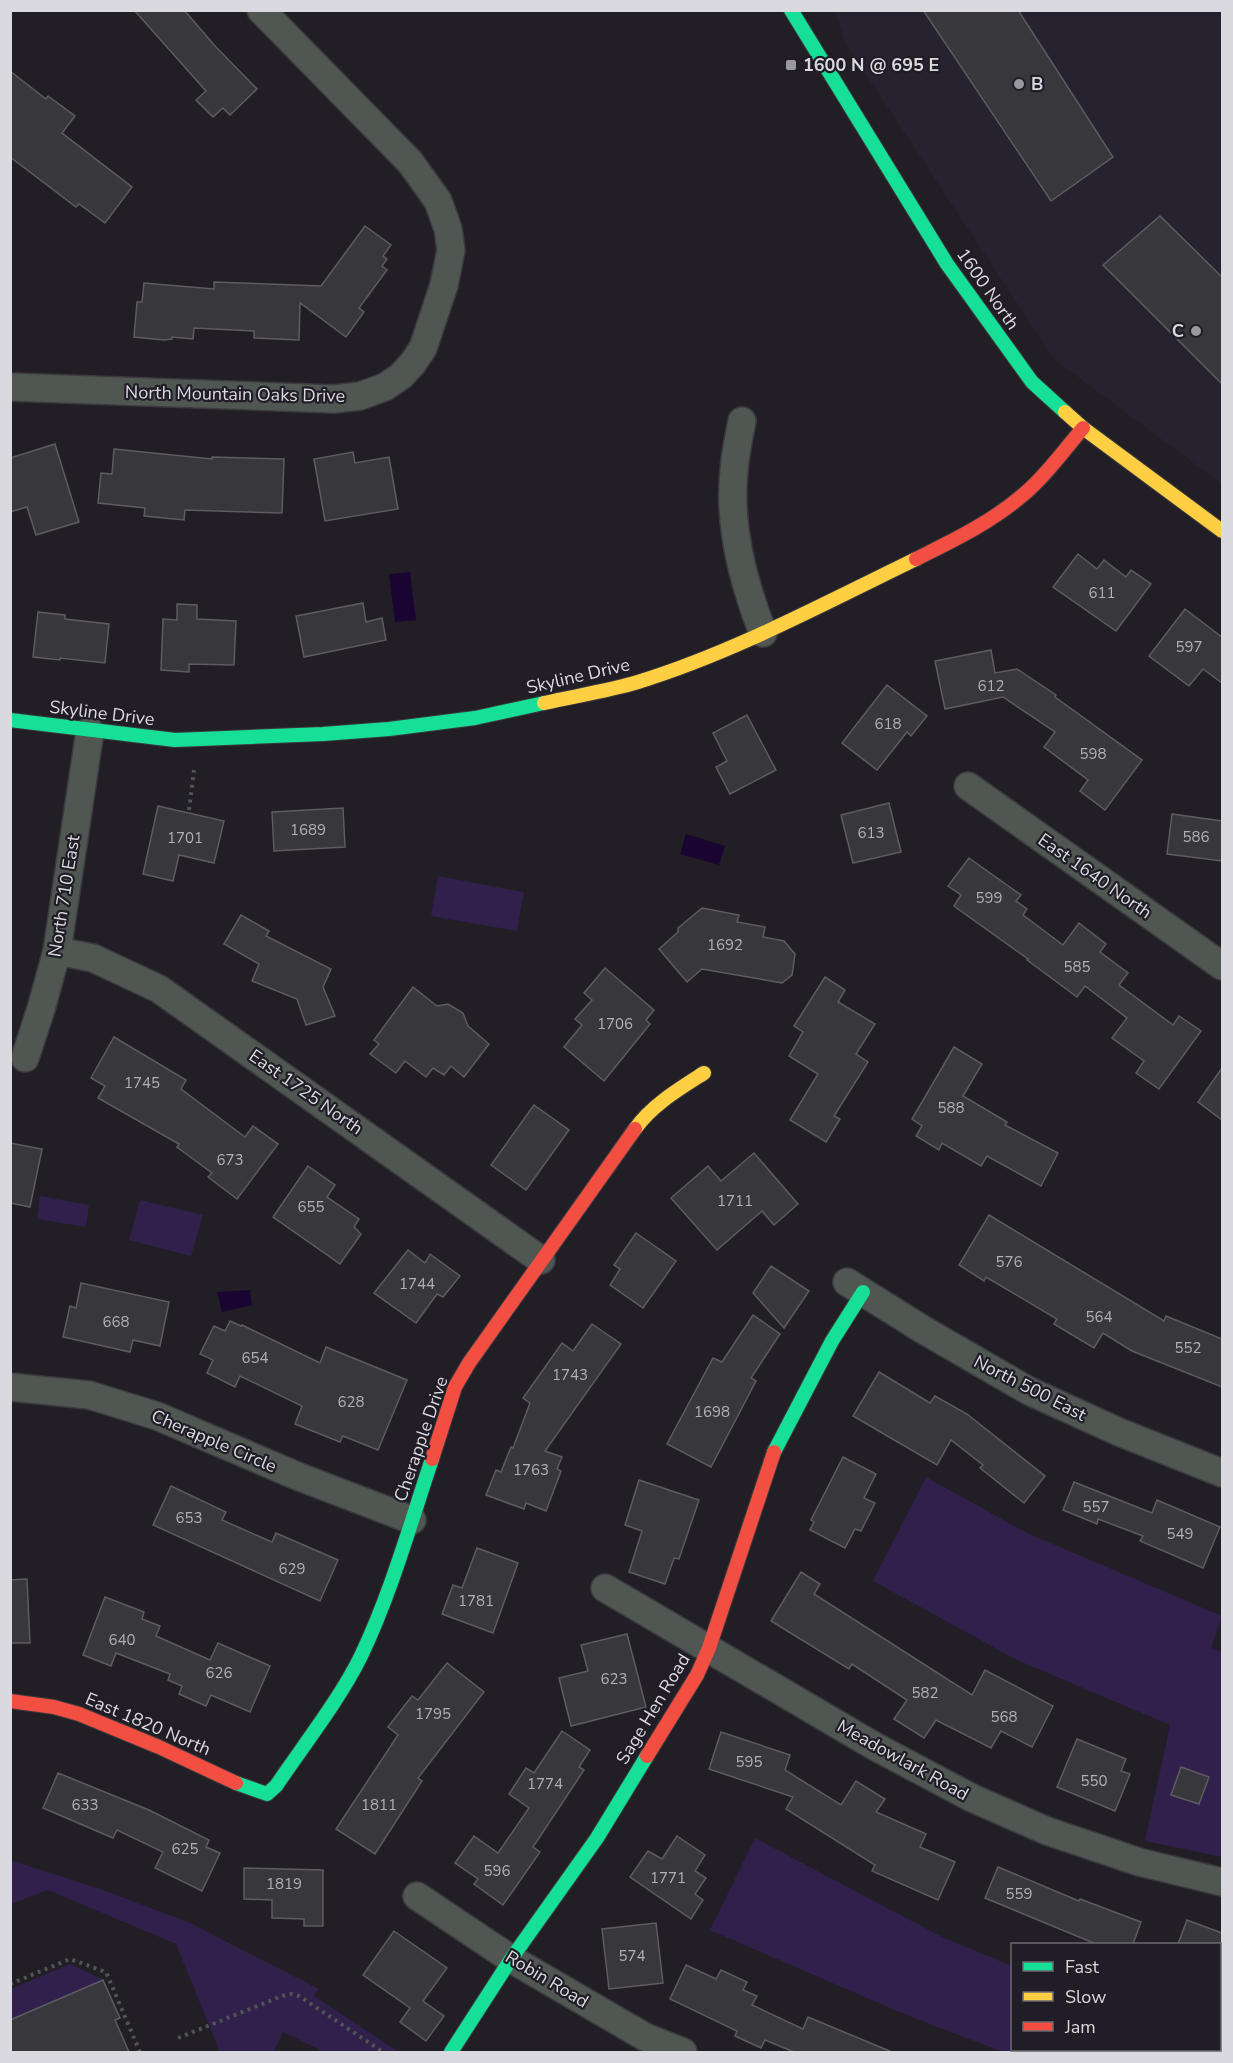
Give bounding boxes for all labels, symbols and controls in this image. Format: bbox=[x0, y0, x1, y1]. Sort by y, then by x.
place label: 1600 N @ 695 E bbox=[803, 53, 939, 77]
marker: 1600 N @ 695 E bbox=[784, 58, 798, 72]
place label: B bbox=[1031, 72, 1043, 96]
marker: B bbox=[1012, 77, 1026, 91]
street label: 1600 North bbox=[951, 243, 1025, 335]
place label: C bbox=[1172, 319, 1184, 343]
marker: C bbox=[1189, 324, 1203, 338]
street label: North Mountain Oaks Drive bbox=[125, 380, 345, 408]
house number: 611 bbox=[1088, 583, 1116, 603]
house number: 597 bbox=[1175, 637, 1203, 657]
street label: Skyline Drive bbox=[524, 652, 632, 700]
house number: 612 bbox=[977, 676, 1005, 696]
street label: Skyline Drive bbox=[48, 695, 156, 731]
house number: 618 bbox=[874, 714, 902, 734]
house number: 598 bbox=[1079, 744, 1107, 764]
house number: 1689 bbox=[290, 820, 326, 840]
house number: 613 bbox=[857, 823, 885, 843]
house number: 586 bbox=[1182, 827, 1210, 847]
house number: 1701 bbox=[167, 828, 203, 848]
street label: East 1640 North bbox=[1033, 828, 1157, 924]
street label: North 710 East bbox=[43, 833, 86, 959]
house number: 599 bbox=[975, 888, 1003, 908]
house number: 1692 bbox=[707, 935, 743, 955]
house number: 585 bbox=[1063, 957, 1091, 977]
house number: 1706 bbox=[597, 1014, 633, 1034]
street label: East 1725 North bbox=[244, 1044, 368, 1140]
house number: 1745 bbox=[124, 1073, 160, 1093]
house number: 588 bbox=[937, 1098, 965, 1118]
house number: 673 bbox=[216, 1150, 244, 1170]
house number: 1711 bbox=[717, 1191, 753, 1211]
house number: 655 bbox=[297, 1197, 325, 1217]
house number: 576 bbox=[995, 1252, 1023, 1272]
house number: 1744 bbox=[399, 1274, 435, 1294]
house number: 564 bbox=[1085, 1307, 1113, 1327]
house number: 668 bbox=[102, 1312, 130, 1332]
house number: 552 bbox=[1174, 1338, 1202, 1358]
house number: 654 bbox=[241, 1348, 269, 1368]
street label: North 500 East bbox=[970, 1349, 1091, 1427]
house number: 1743 bbox=[552, 1365, 588, 1385]
street label: Cherapple Drive bbox=[388, 1373, 454, 1505]
house number: 628 bbox=[337, 1392, 365, 1412]
house number: 1698 bbox=[694, 1402, 730, 1422]
street label: Cherapple Circle bbox=[148, 1404, 280, 1478]
house number: 1763 bbox=[513, 1460, 549, 1480]
house number: 557 bbox=[1082, 1497, 1110, 1517]
house number: 653 bbox=[175, 1508, 203, 1528]
house number: 549 bbox=[1166, 1524, 1194, 1544]
house number: 629 bbox=[278, 1559, 306, 1579]
house number: 1781 bbox=[458, 1591, 494, 1611]
house number: 640 bbox=[108, 1630, 136, 1650]
street label: Sage Hen Road bbox=[610, 1649, 696, 1769]
house number: 626 bbox=[205, 1663, 233, 1683]
house number: 623 bbox=[600, 1669, 628, 1689]
house number: 582 bbox=[911, 1683, 939, 1703]
street label: East 1820 North bbox=[82, 1687, 214, 1761]
house number: 1795 bbox=[415, 1704, 451, 1724]
house number: 568 bbox=[990, 1707, 1018, 1727]
street label: Meadowlark Road bbox=[833, 1714, 973, 1806]
house number: 595 bbox=[735, 1752, 763, 1772]
house number: 550 bbox=[1080, 1771, 1108, 1791]
house number: 1774 bbox=[527, 1774, 563, 1794]
house number: 633 bbox=[71, 1795, 99, 1815]
house number: 1811 bbox=[361, 1795, 397, 1815]
house number: 625 bbox=[171, 1839, 199, 1859]
house number: 596 bbox=[483, 1861, 511, 1881]
house number: 1771 bbox=[650, 1868, 686, 1888]
house number: 1819 bbox=[266, 1874, 302, 1894]
house number: 559 bbox=[1005, 1884, 1033, 1904]
legend bbox=[1011, 1943, 1221, 2051]
street label: Robin Road bbox=[501, 1945, 593, 2013]
house number: 574 bbox=[618, 1946, 646, 1966]
text: Fast bbox=[1065, 1955, 1100, 1979]
text: Slow bbox=[1065, 1985, 1106, 2009]
text: Jam bbox=[1064, 2015, 1096, 2039]

